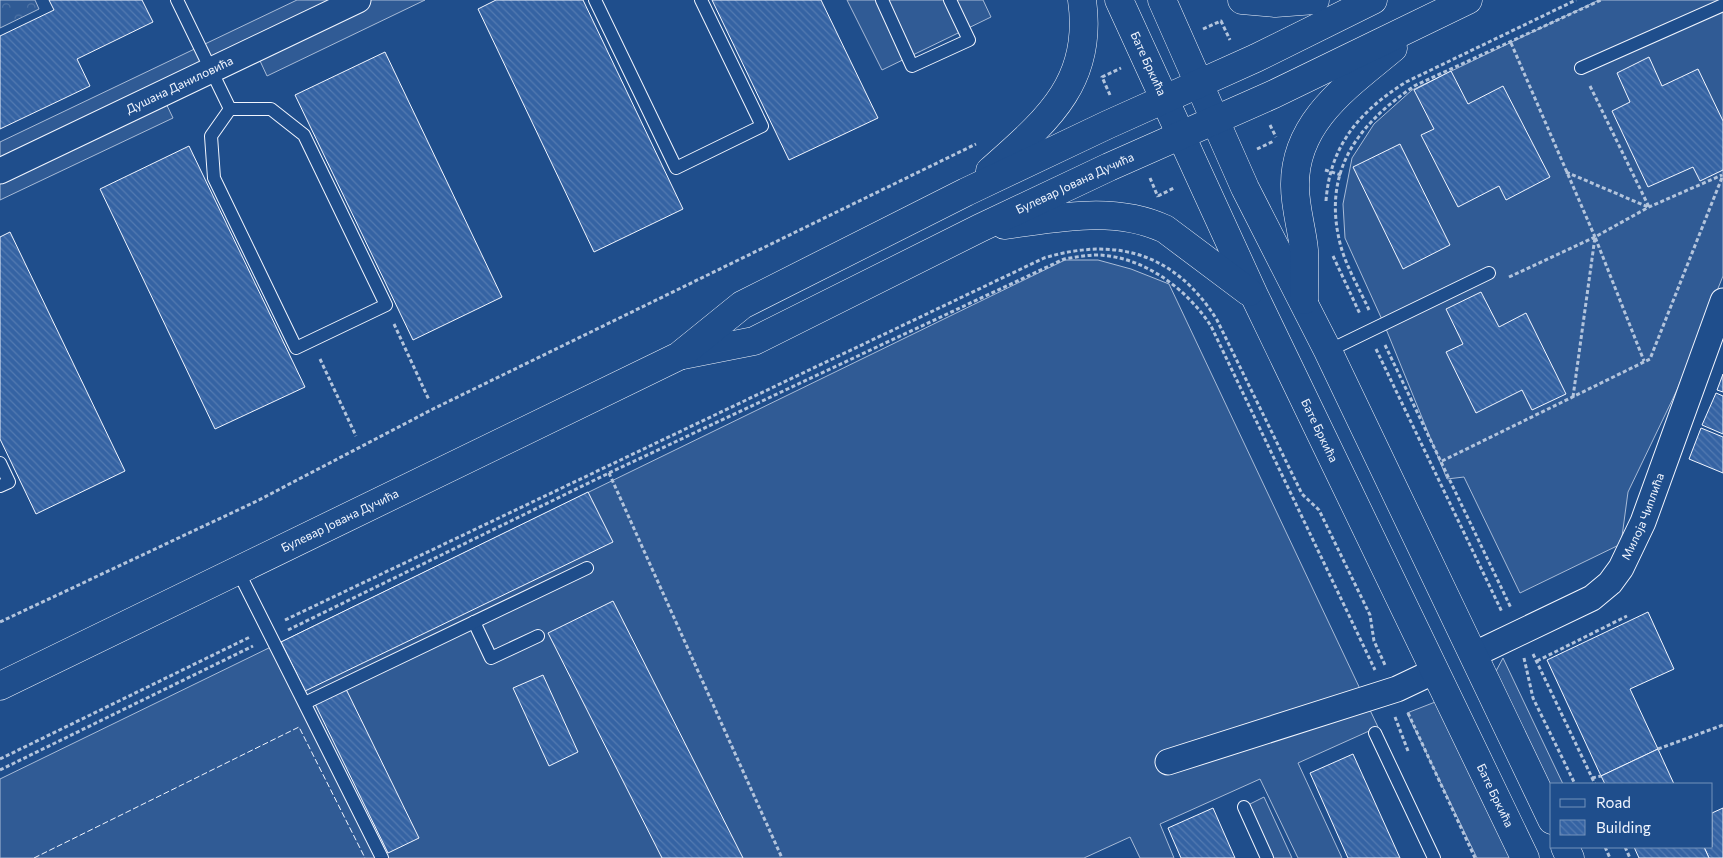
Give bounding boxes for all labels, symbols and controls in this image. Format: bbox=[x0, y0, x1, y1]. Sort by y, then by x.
street label: Бате Бркића bbox=[1128, 29, 1170, 97]
street label: Душана Даниловића bbox=[123, 53, 235, 116]
street label: Булевар Јована Дучића bbox=[1013, 149, 1136, 216]
street label: Бате Бркића bbox=[1299, 396, 1341, 464]
street label: Милоја Чиплића bbox=[1618, 471, 1666, 562]
street label: Булевар Јована Дучића bbox=[279, 485, 401, 554]
street label: Бате Бркића bbox=[1475, 761, 1517, 829]
legend bbox=[1550, 783, 1713, 848]
text: Road bbox=[1596, 793, 1631, 811]
text: Building bbox=[1596, 818, 1651, 836]

